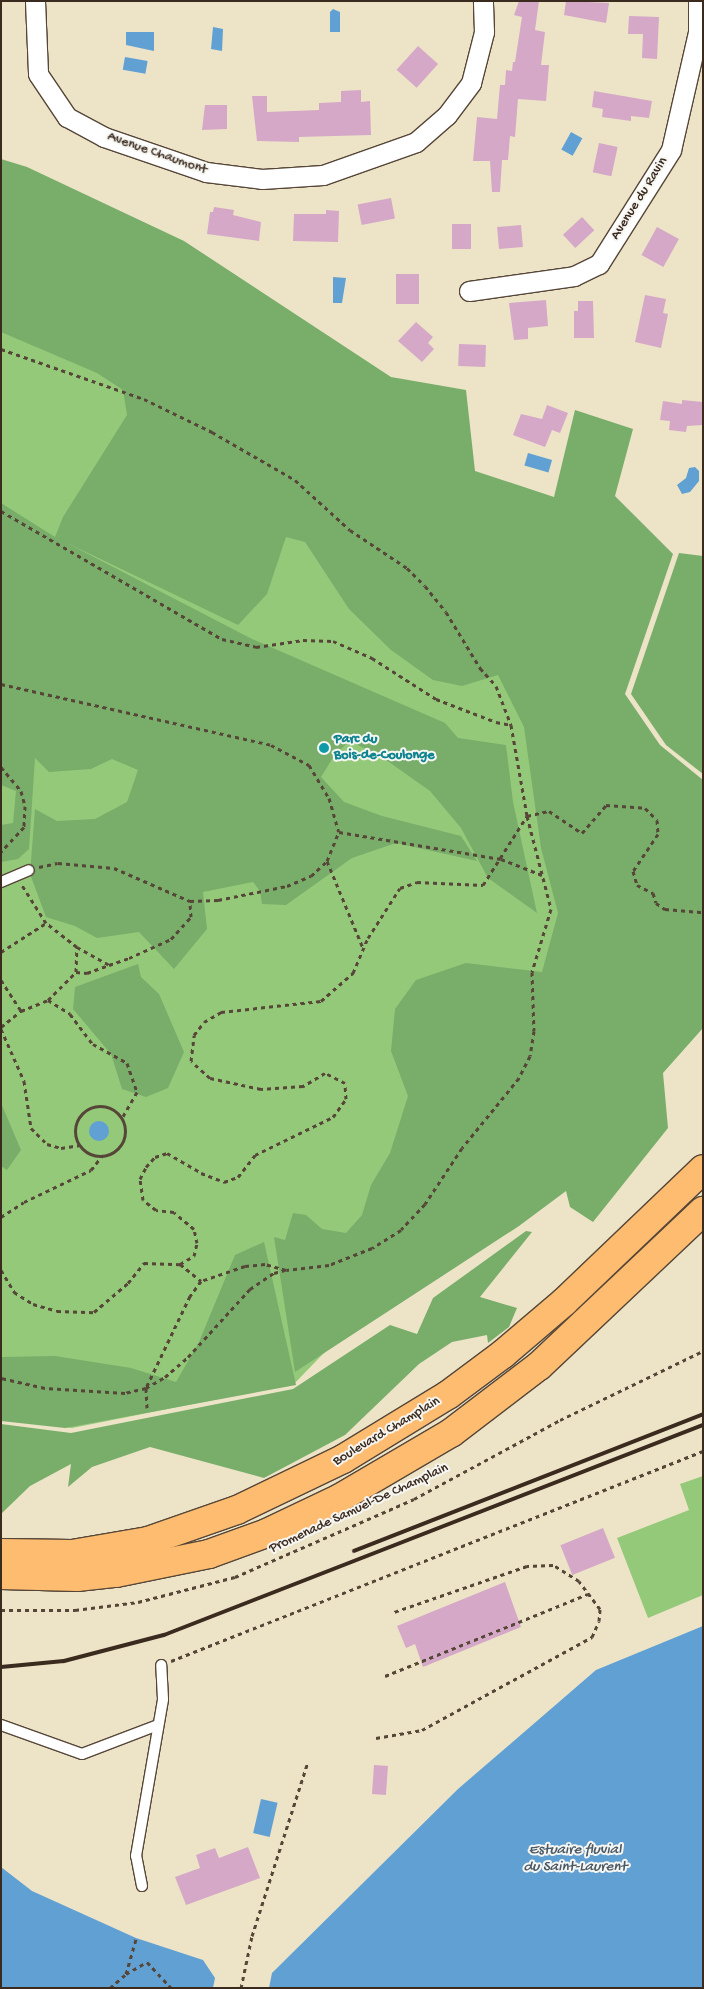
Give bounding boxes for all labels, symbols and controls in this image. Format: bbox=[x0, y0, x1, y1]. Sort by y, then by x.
street label: Avenue Chaumont bbox=[105, 129, 209, 179]
street label: Avenue du Ravin bbox=[608, 154, 672, 244]
place label: Parc du Bois-de-Coulonge bbox=[334, 732, 434, 764]
marker: Parc du Bois-de-Coulonge bbox=[318, 742, 330, 754]
street label: Boulevard Champlain bbox=[330, 1393, 444, 1471]
street label: Promenade Samuel-De Champlain bbox=[267, 1460, 451, 1558]
water label: Estuaire fluvial du Saint-Laurent bbox=[523, 1841, 627, 1876]

